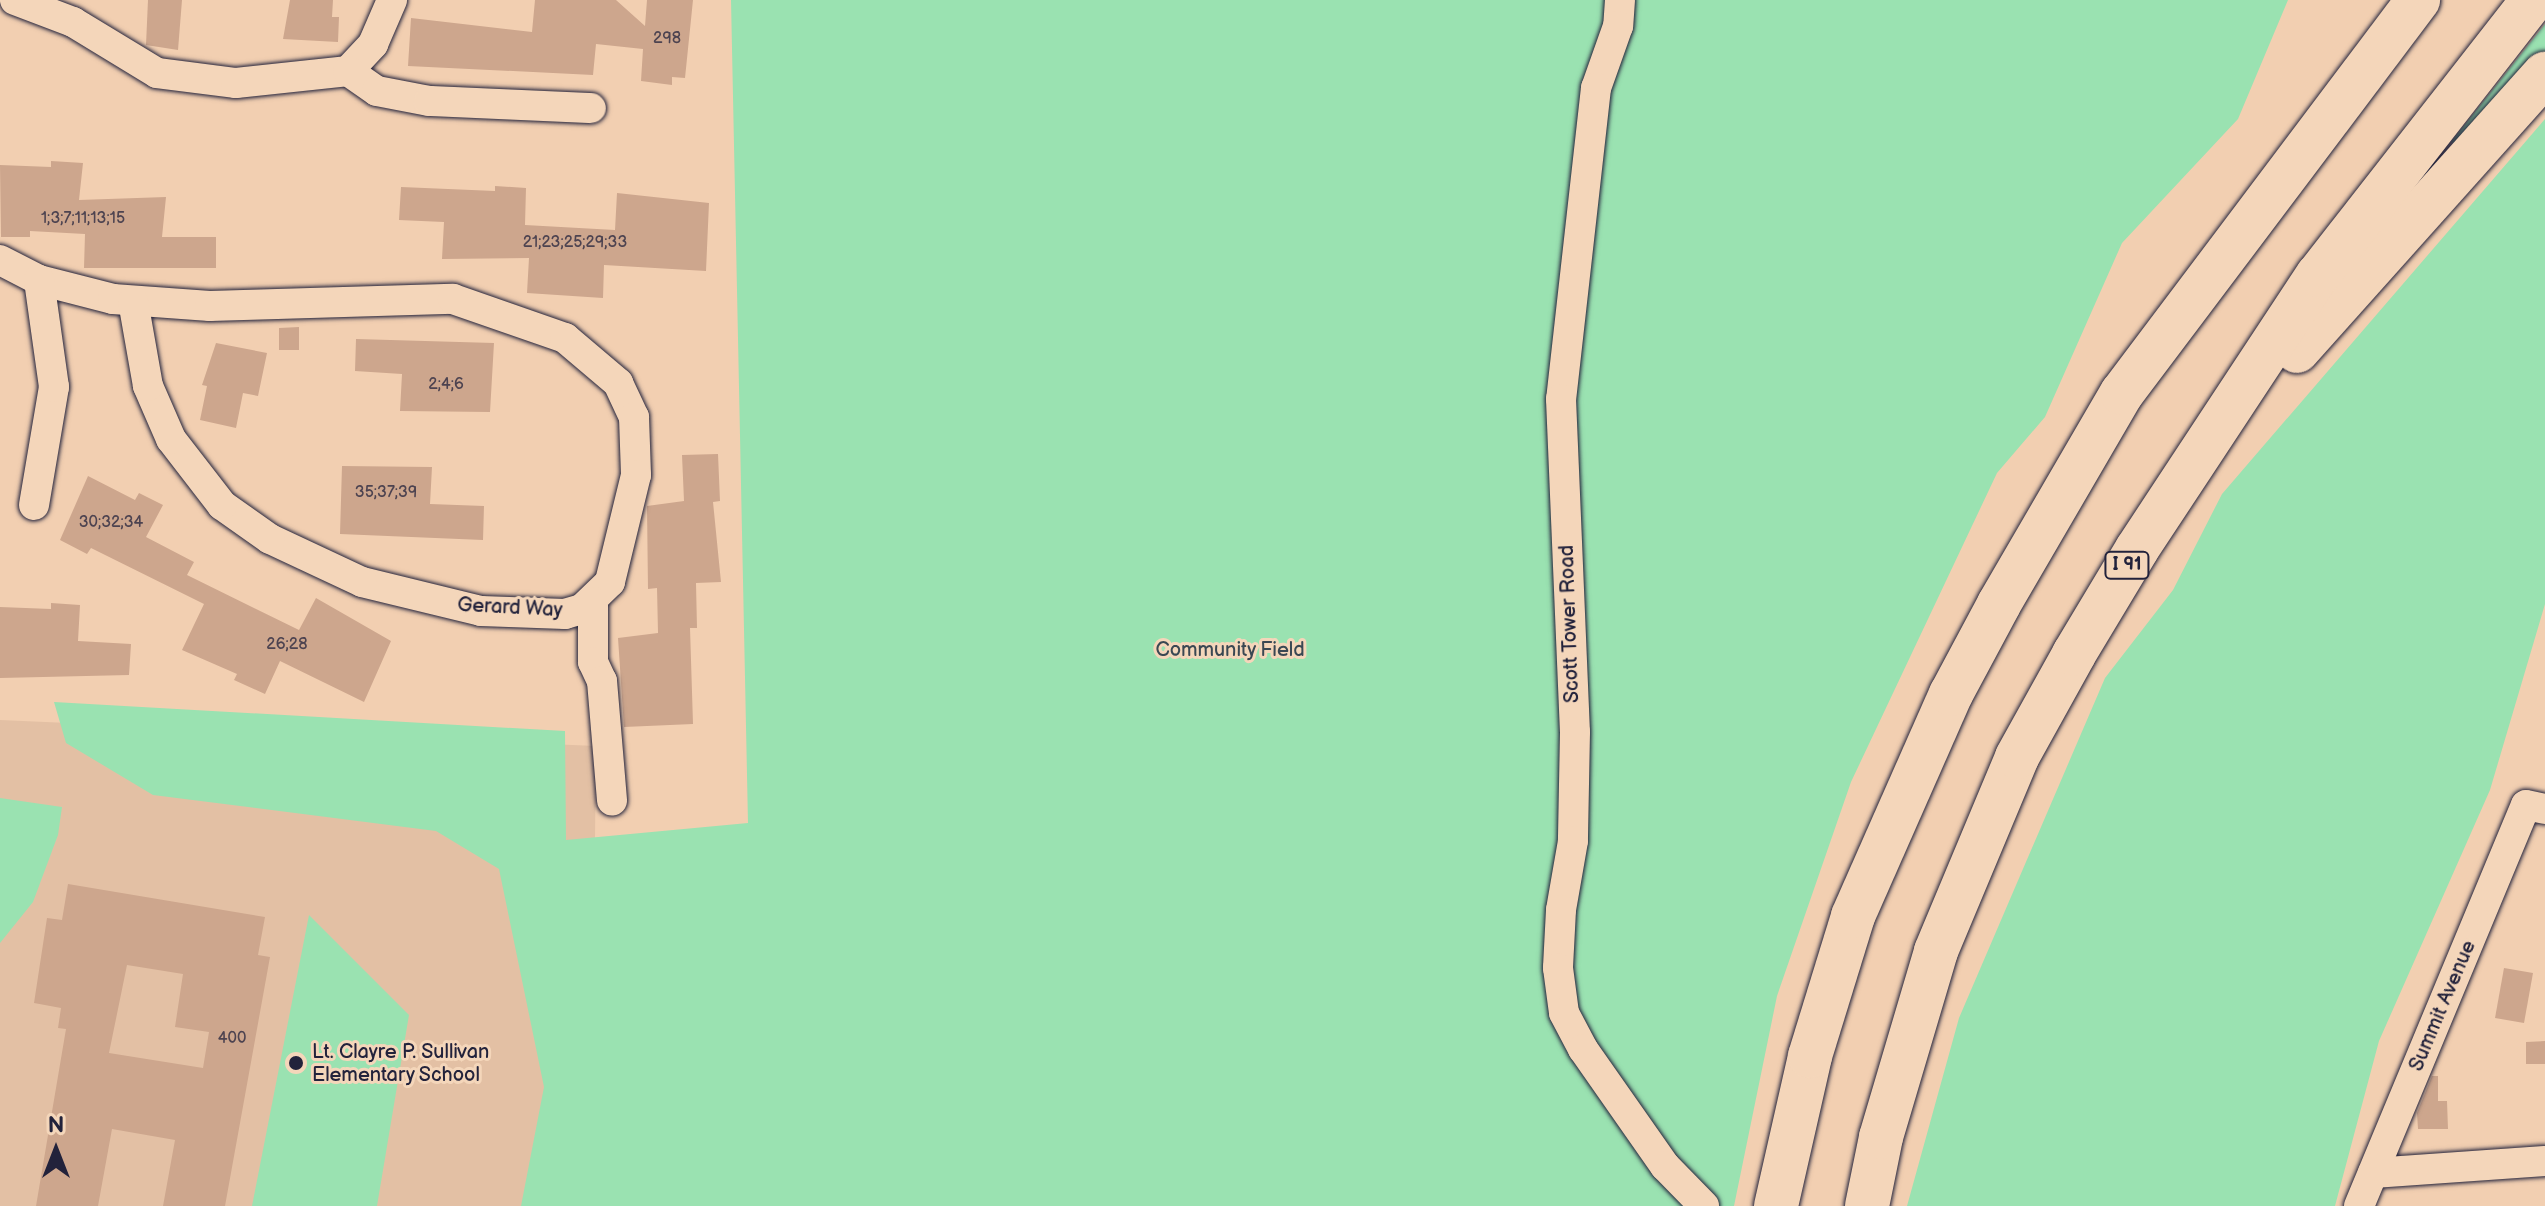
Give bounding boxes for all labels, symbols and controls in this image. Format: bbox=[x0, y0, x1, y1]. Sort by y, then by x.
house number: 298 bbox=[653, 29, 681, 49]
house number: 1;3;7;11;13;15 bbox=[41, 209, 125, 229]
house number: 21;23;25;29;33 bbox=[523, 233, 627, 253]
house number: 2;4;6 bbox=[428, 375, 464, 395]
house number: 35;37;39 bbox=[355, 483, 417, 503]
house number: 30;32;34 bbox=[79, 513, 143, 533]
street label: Scott Tower Road bbox=[1555, 544, 1585, 704]
road number: I 91 bbox=[2103, 551, 2151, 579]
street label: Gerard Way bbox=[456, 593, 564, 623]
house number: 26;28 bbox=[266, 635, 308, 655]
park label: Community Field bbox=[1155, 638, 1305, 662]
street label: Summit Avenue bbox=[2405, 937, 2481, 1075]
house number: 400 bbox=[218, 1029, 246, 1049]
place label: Lt. Clayre P. Sullivan Elementary School bbox=[312, 1040, 490, 1087]
marker: Lt. Clayre P. Sullivan Elementary School bbox=[287, 1054, 305, 1072]
north arrow bbox=[16, 1110, 96, 1190]
text: N bbox=[48, 1112, 64, 1139]

